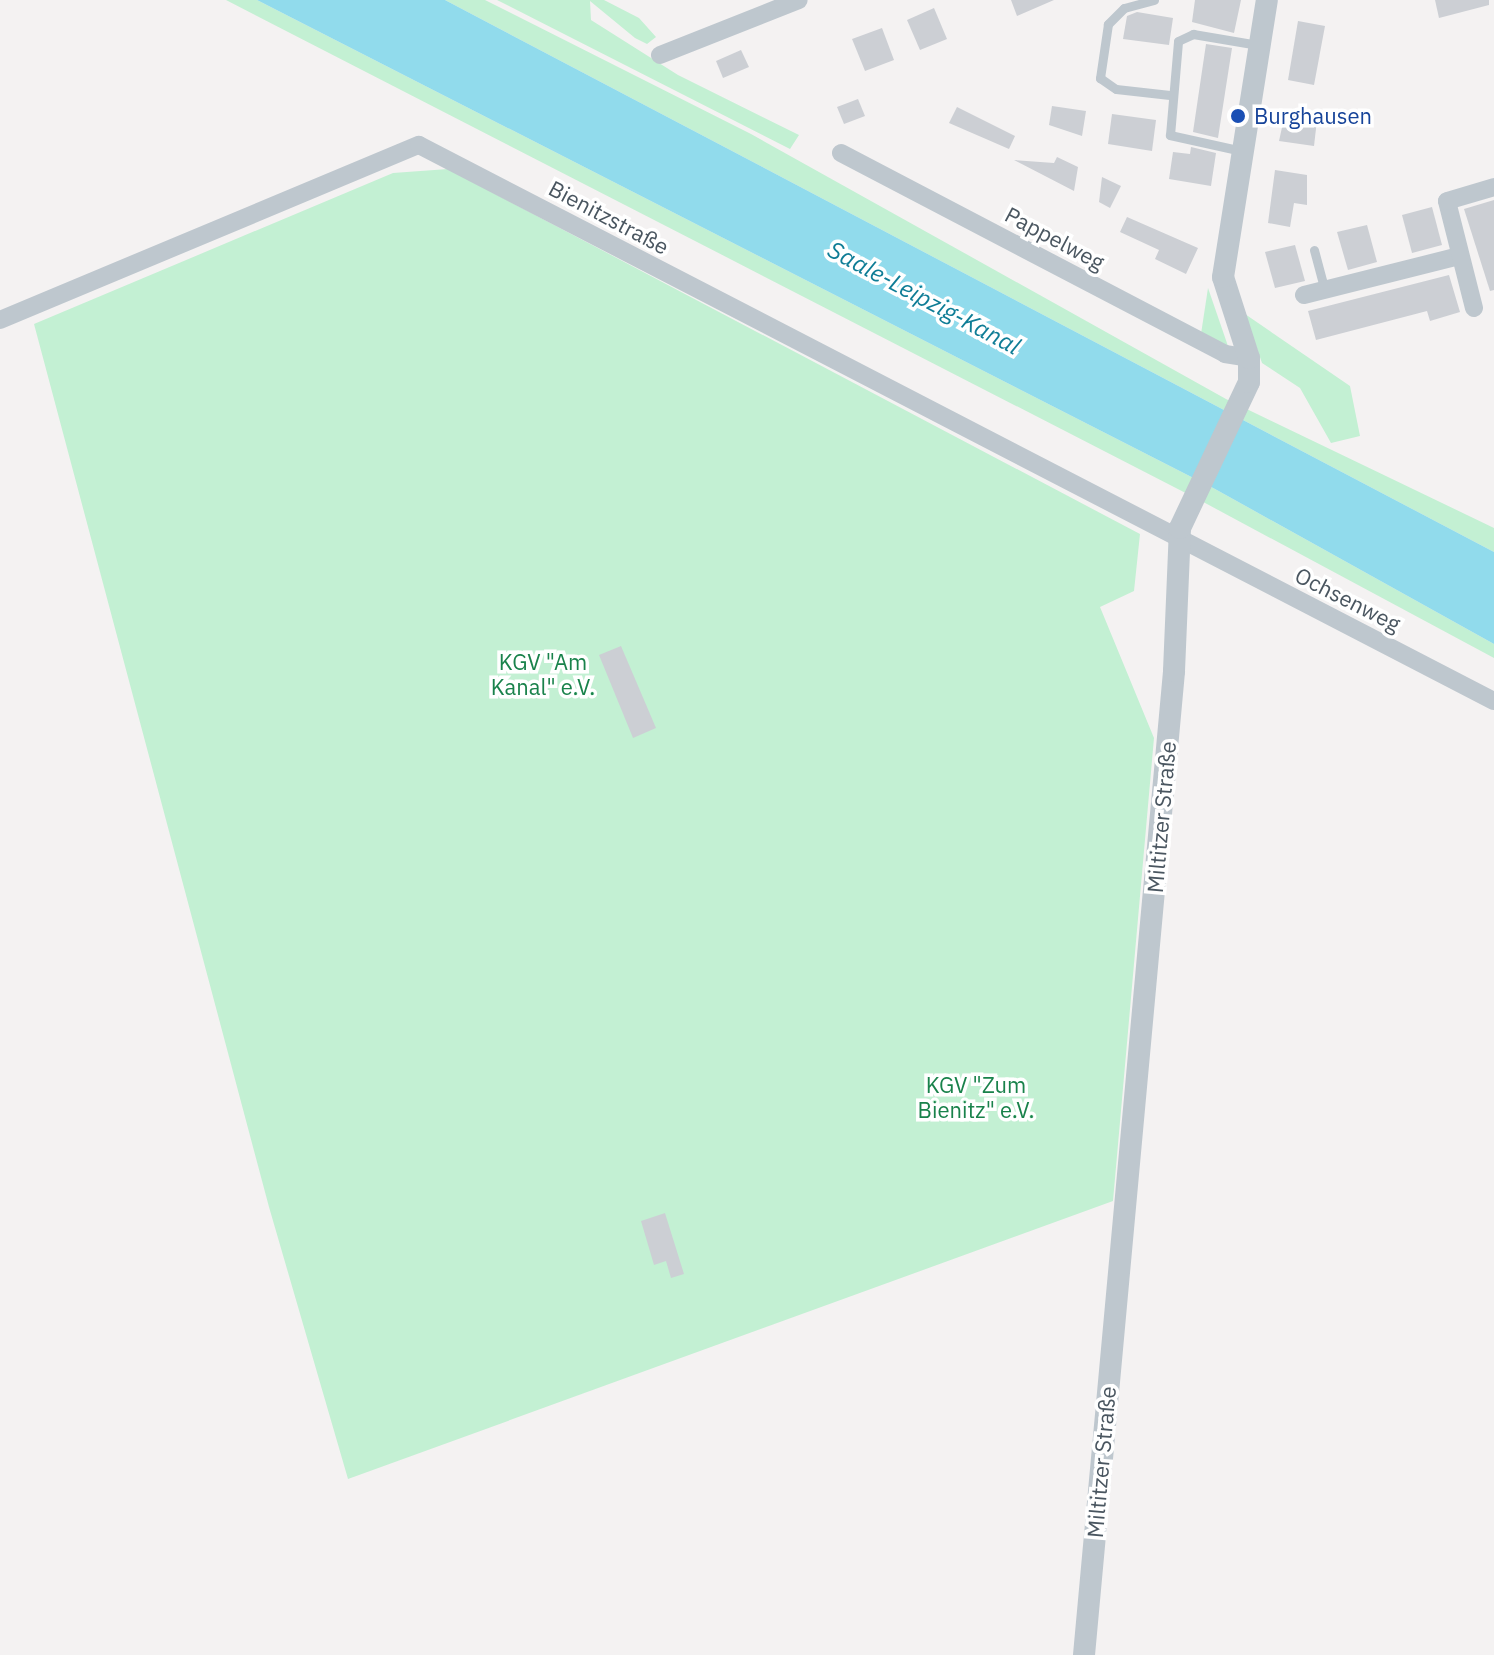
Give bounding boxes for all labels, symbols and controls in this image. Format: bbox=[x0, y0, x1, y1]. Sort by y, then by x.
place label: Burghausen bbox=[1254, 103, 1372, 129]
marker: Burghausen bbox=[1229, 107, 1247, 125]
street label: Bienitzstraße bbox=[545, 174, 673, 260]
street label: Pappelweg bbox=[1001, 201, 1109, 275]
water label: Saale-Leipzig-Kanal bbox=[823, 235, 1025, 361]
street label: Ochsenweg bbox=[1291, 561, 1405, 637]
park label: KGV "Am Kanal" e.V. bbox=[491, 648, 595, 700]
street label: Miltitzer Straße bbox=[1141, 740, 1181, 894]
park label: KGV "Zum Bienitz" e.V. bbox=[918, 1071, 1034, 1122]
street label: Miltitzer Straße bbox=[1081, 1385, 1121, 1539]

